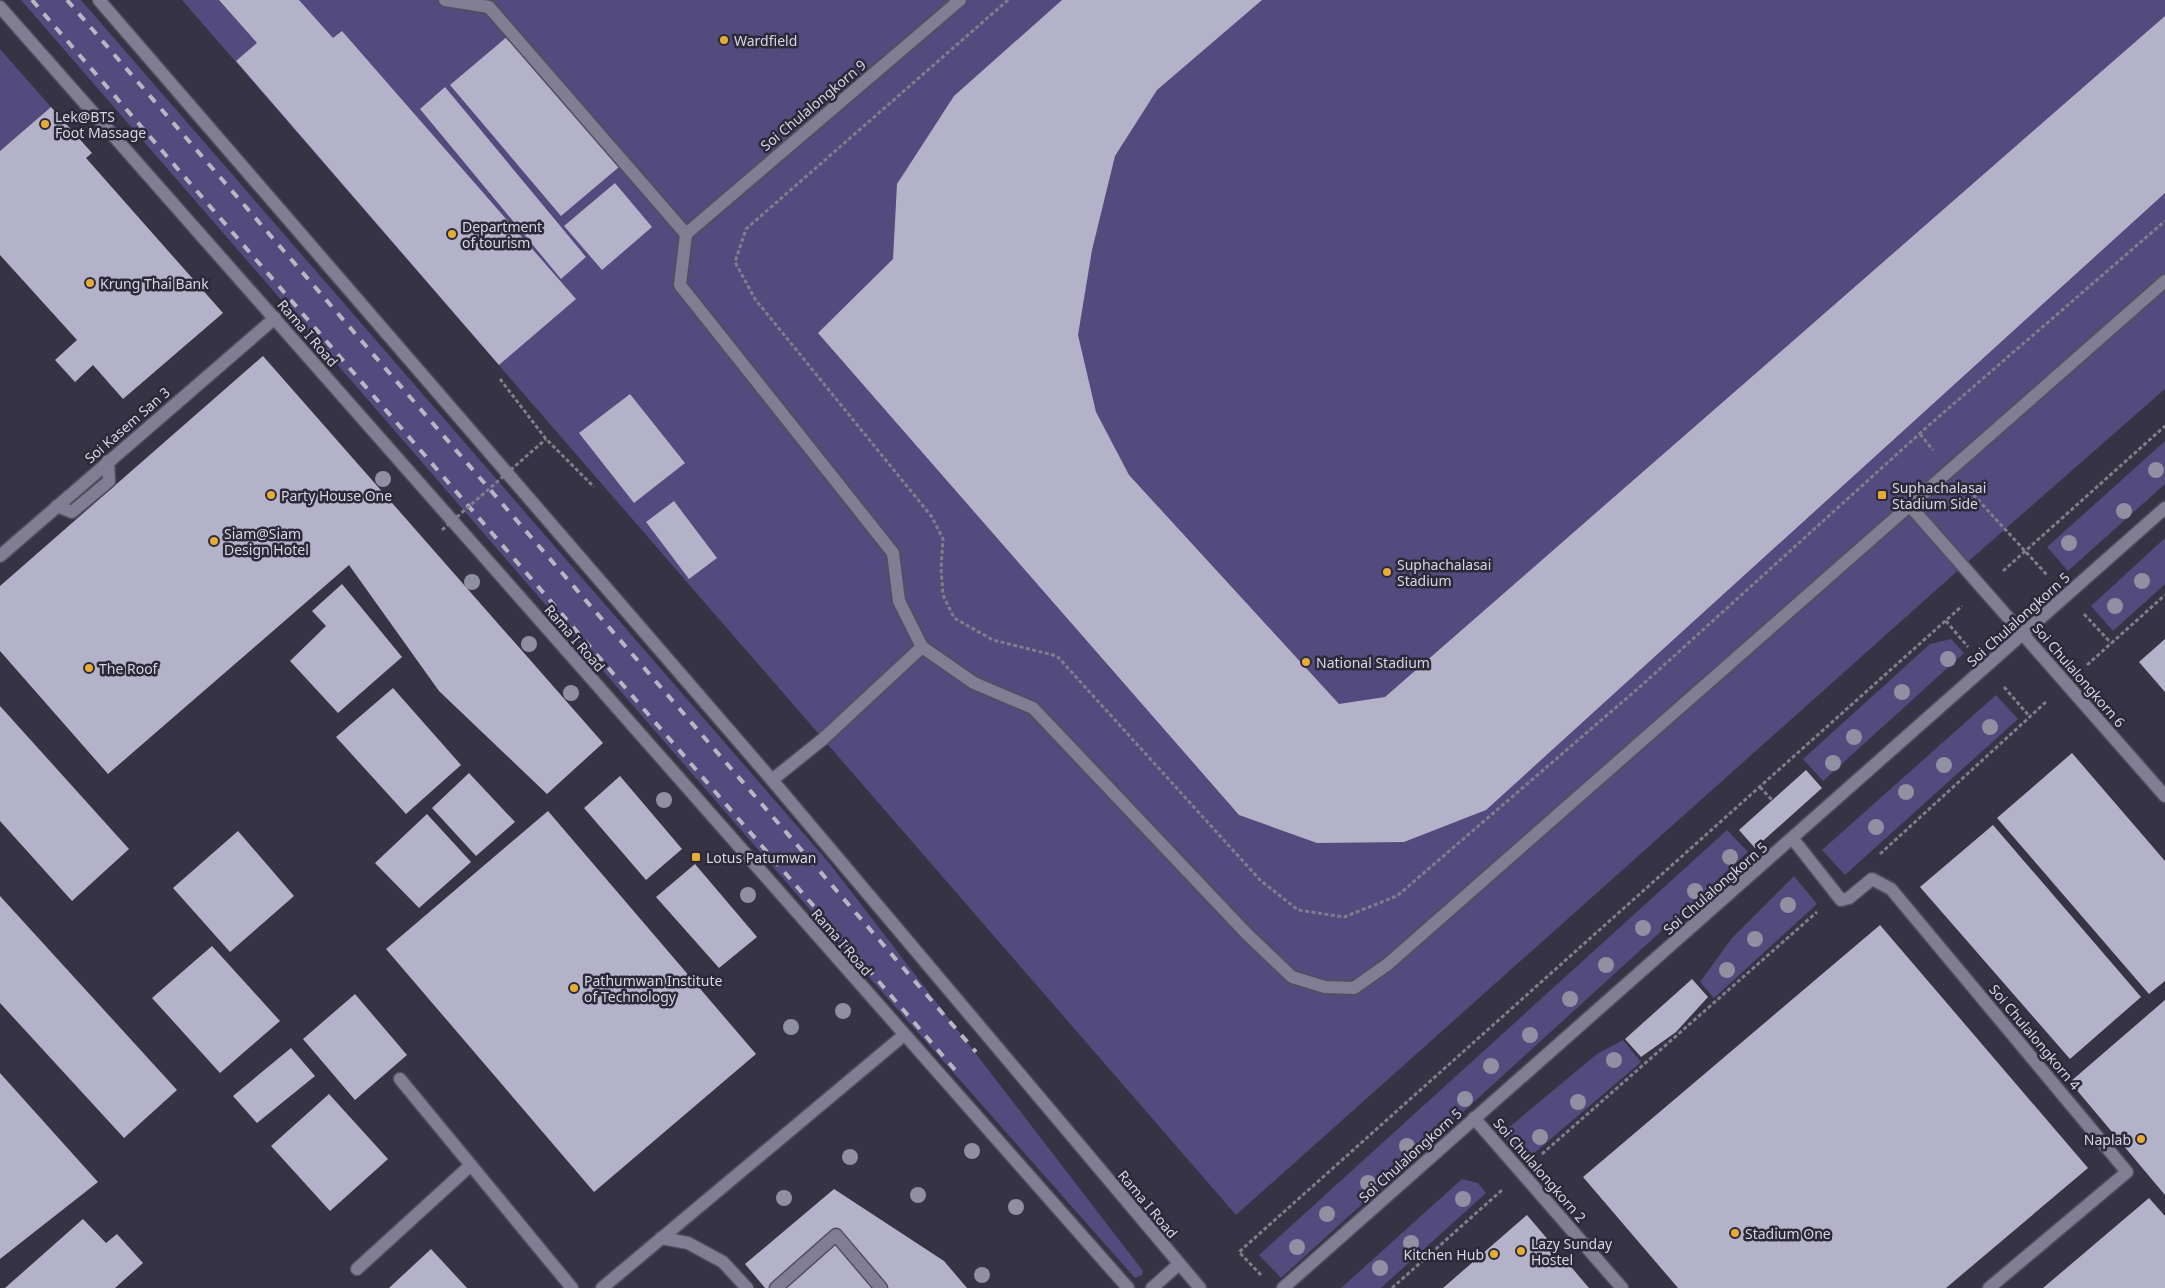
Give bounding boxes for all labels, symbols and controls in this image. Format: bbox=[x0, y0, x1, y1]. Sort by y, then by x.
place label: Wardfield bbox=[734, 31, 797, 50]
marker: Wardfield bbox=[718, 34, 730, 46]
street label: Soi Chulalongkorn 9 bbox=[756, 55, 870, 155]
place label: Lek@BTS Foot Massage bbox=[55, 107, 146, 142]
marker: Lek@BTS Foot Massage bbox=[39, 118, 51, 130]
place label: Department of tourism bbox=[462, 217, 542, 252]
marker: Department of tourism bbox=[446, 228, 458, 240]
place label: Krung Thai Bank bbox=[100, 274, 209, 293]
marker: Krung Thai Bank bbox=[84, 277, 96, 289]
street label: Rama I Road bbox=[274, 295, 342, 371]
street label: Soi Kasem San 3 bbox=[80, 383, 174, 467]
place label: Suphachalasai Stadium Side bbox=[1892, 478, 1986, 513]
place label: Party House One bbox=[281, 486, 392, 505]
marker: Party House One bbox=[265, 489, 277, 501]
marker: Suphachalasai Stadium Side bbox=[1876, 489, 1888, 501]
place label: Siam@Siam Design Hotel bbox=[224, 524, 309, 559]
marker: Siam@Siam Design Hotel bbox=[208, 535, 220, 547]
place label: Suphachalasai Stadium bbox=[1397, 555, 1491, 590]
marker: Suphachalasai Stadium bbox=[1381, 566, 1393, 578]
street label: Soi Chulalongkorn 5 bbox=[1962, 568, 2074, 670]
street label: Rama I Road bbox=[541, 600, 609, 676]
street label: Soi Chulalongkorn 6 bbox=[2028, 619, 2130, 731]
place label: National Stadium bbox=[1316, 653, 1430, 672]
marker: National Stadium bbox=[1300, 656, 1312, 668]
place label: The Roof bbox=[99, 659, 159, 678]
marker: The Roof bbox=[83, 662, 95, 674]
street label: Soi Chulalongkorn 5 bbox=[1659, 837, 1771, 939]
place label: Lotus Patumwan bbox=[706, 848, 817, 867]
marker: Lotus Patumwan bbox=[690, 851, 702, 863]
street label: Rama I Road bbox=[808, 904, 876, 980]
place label: Pathumwan Institute of Technology bbox=[584, 971, 722, 1006]
street label: Soi Chulalongkorn 4 bbox=[1985, 980, 2085, 1094]
marker: Pathumwan Institute of Technology bbox=[568, 982, 580, 994]
street label: Soi Chulalongkorn 5 bbox=[1354, 1104, 1466, 1206]
street label: Soi Chulalongkorn 2 bbox=[1489, 1114, 1591, 1226]
place label: Naplab bbox=[2084, 1130, 2131, 1149]
marker: Naplab bbox=[2135, 1133, 2147, 1145]
street label: Rama I Road bbox=[1114, 1166, 1182, 1242]
place label: Stadium One bbox=[1745, 1224, 1831, 1243]
marker: Stadium One bbox=[1729, 1227, 1741, 1239]
place label: Lazy Sunday Hostel bbox=[1531, 1234, 1613, 1269]
place label: Kitchen Hub bbox=[1403, 1245, 1484, 1264]
marker: Lazy Sunday Hostel bbox=[1515, 1245, 1527, 1257]
marker: Kitchen Hub bbox=[1488, 1248, 1500, 1260]

